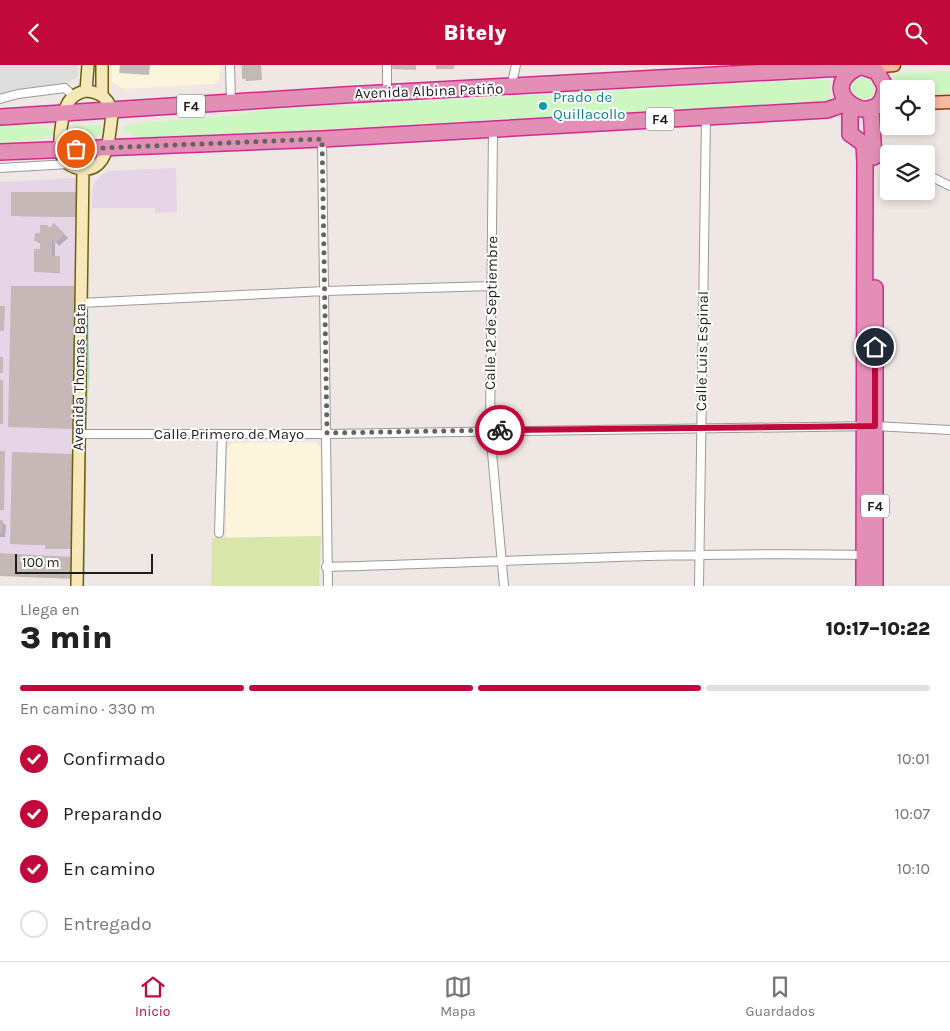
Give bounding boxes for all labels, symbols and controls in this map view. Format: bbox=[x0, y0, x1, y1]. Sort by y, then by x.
icon: back bbox=[20, 19, 48, 47]
icon: search bbox=[902, 19, 930, 47]
text: Bitely bbox=[443, 20, 507, 46]
street label: Avenida Albina Patiño bbox=[354, 79, 504, 103]
map controls bbox=[880, 80, 935, 200]
button: locate bbox=[880, 80, 935, 135]
place label: Prado de Quillacollo bbox=[553, 88, 626, 123]
road number: F4 bbox=[177, 94, 205, 117]
marker: Prado de Quillacollo bbox=[537, 100, 549, 112]
road number: F4 bbox=[646, 107, 674, 131]
pin bbox=[55, 128, 97, 170]
icon: bag bbox=[62, 135, 90, 163]
button: layers bbox=[880, 145, 935, 200]
street label: Calle 12 de Septiembre bbox=[481, 236, 501, 390]
street label: Calle Luis Espinal bbox=[692, 291, 712, 411]
street label: Avenida Thomas Bata bbox=[69, 303, 89, 451]
pin bbox=[854, 326, 896, 368]
icon: home bbox=[861, 333, 889, 361]
courier bbox=[475, 405, 525, 455]
icon: bike bbox=[486, 416, 514, 444]
street label: Calle Primero de Mayo bbox=[154, 425, 304, 443]
road number: F4 bbox=[861, 495, 889, 517]
scale bar bbox=[15, 551, 152, 574]
text: 100 m bbox=[22, 554, 60, 571]
text: Llega en bbox=[20, 600, 80, 619]
text: 10:17–10:22 bbox=[826, 618, 930, 640]
text: 3 min bbox=[20, 619, 113, 656]
text: En camino · 330 m bbox=[20, 699, 155, 718]
icon: check bbox=[20, 745, 48, 773]
text: Confirmado bbox=[63, 748, 165, 770]
text: 10:01 bbox=[897, 749, 930, 768]
icon: check bbox=[20, 800, 48, 828]
text: Preparando bbox=[63, 803, 162, 825]
text: 10:07 bbox=[895, 804, 930, 823]
icon: check bbox=[20, 855, 48, 883]
text: En camino bbox=[63, 858, 155, 880]
text: 10:10 bbox=[897, 859, 930, 878]
text: Entregado bbox=[63, 913, 152, 935]
tab: Inicio bbox=[135, 973, 170, 1020]
tab: Mapa bbox=[440, 973, 476, 1020]
tab: Guardados bbox=[746, 973, 815, 1020]

